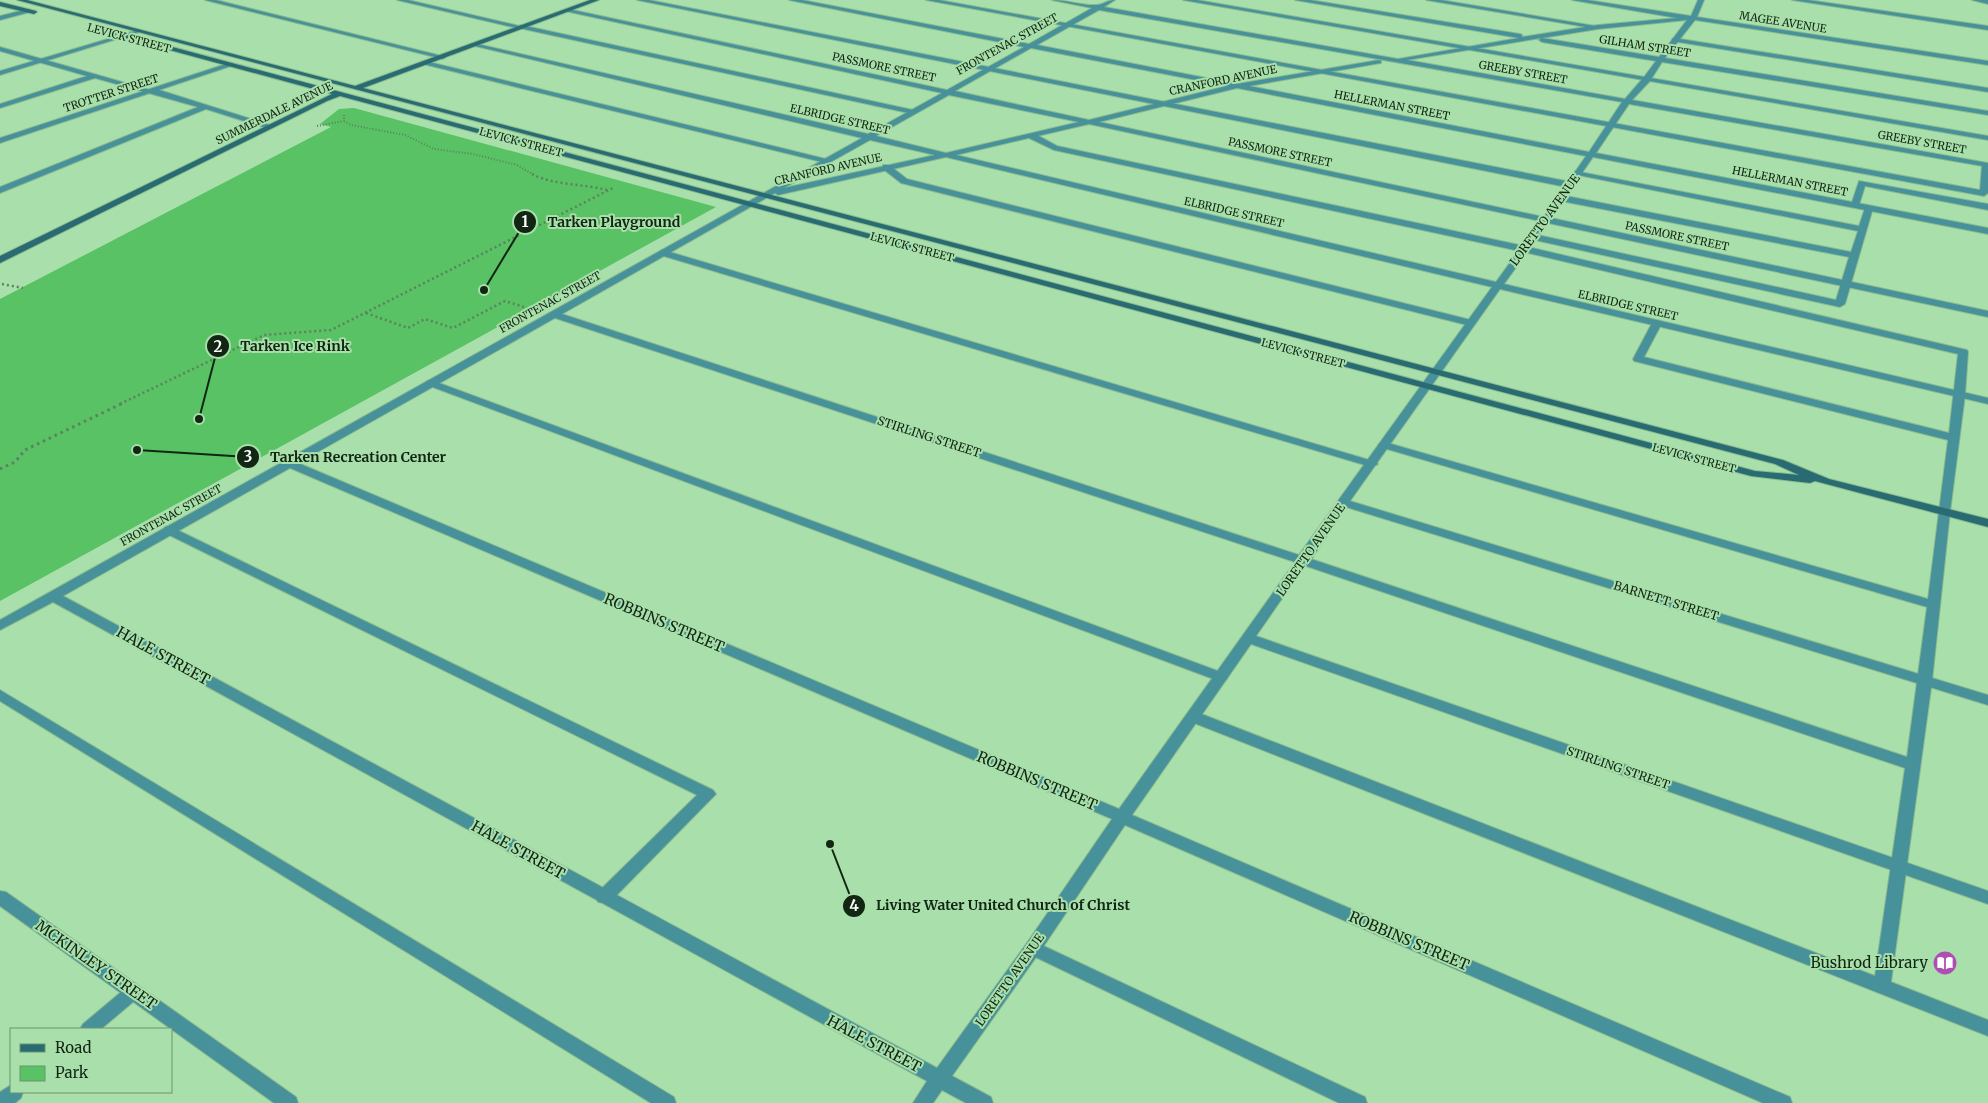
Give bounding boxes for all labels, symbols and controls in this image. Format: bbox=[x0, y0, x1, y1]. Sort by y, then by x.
street label: MAGEE AVENUE bbox=[1738, 8, 1828, 36]
street label: FRONTENAC STREET bbox=[954, 10, 1061, 78]
street label: LEVICK STREET bbox=[86, 20, 173, 56]
street label: GILHAM STREET bbox=[1598, 32, 1692, 60]
street label: PASSMORE STREET bbox=[831, 49, 938, 85]
street label: GREEBY STREET bbox=[1478, 57, 1569, 87]
street label: CRANFORD AVENUE bbox=[1168, 62, 1278, 98]
street label: TROTTER STREET bbox=[62, 71, 161, 115]
street label: SUMMERDALE AVENUE bbox=[213, 79, 335, 147]
street label: HELLERMAN STREET bbox=[1333, 87, 1451, 123]
street label: ELBRIDGE STREET bbox=[789, 101, 892, 137]
street label: LEVICK STREET bbox=[478, 124, 565, 160]
street label: GREEBY STREET bbox=[1877, 127, 1968, 157]
street label: PASSMORE STREET bbox=[1227, 134, 1334, 170]
street label: CRANFORD AVENUE bbox=[773, 150, 883, 188]
street label: HELLERMAN STREET bbox=[1731, 163, 1849, 199]
street label: LORETTO AVENUE bbox=[1506, 171, 1583, 268]
street label: ELBRIDGE STREET bbox=[1183, 194, 1286, 230]
callout: Tarken Playground bbox=[513, 207, 690, 236]
text: 1 bbox=[522, 212, 529, 231]
text: Tarken Playground bbox=[548, 213, 681, 231]
street label: PASSMORE STREET bbox=[1624, 218, 1731, 254]
street label: LEVICK STREET bbox=[869, 229, 956, 265]
street label: FRONTENAC STREET bbox=[497, 268, 604, 336]
street label: ELBRIDGE STREET bbox=[1577, 287, 1680, 323]
callout: Tarken Ice Rink bbox=[206, 332, 360, 361]
street label: LEVICK STREET bbox=[1260, 335, 1347, 371]
text: 2 bbox=[214, 337, 223, 356]
text: Tarken Ice Rink bbox=[240, 337, 351, 355]
street label: STIRLING STREET bbox=[875, 413, 983, 461]
street label: LEVICK STREET bbox=[1651, 440, 1738, 476]
callout: Tarken Recreation Center bbox=[235, 443, 457, 472]
text: 3 bbox=[244, 447, 252, 466]
text: Tarken Recreation Center bbox=[270, 448, 447, 466]
street label: FRONTENAC STREET bbox=[118, 481, 225, 549]
street label: LORETTO AVENUE bbox=[1273, 500, 1348, 599]
street label: BARNETT STREET bbox=[1612, 577, 1721, 624]
street label: ROBBINS STREET bbox=[601, 589, 728, 657]
street label: HALE STREET bbox=[113, 622, 214, 689]
street label: STIRLING STREET bbox=[1565, 743, 1672, 792]
street label: ROBBINS STREET bbox=[974, 747, 1101, 815]
street label: HALE STREET bbox=[468, 816, 569, 883]
callout: Living Water United Church of Christ bbox=[841, 891, 1140, 920]
text: 4 bbox=[849, 896, 859, 915]
text: Living Water United Church of Christ bbox=[876, 896, 1130, 914]
street label: ROBBINS STREET bbox=[1346, 907, 1473, 975]
street label: MCKINLEY STREET bbox=[32, 916, 161, 1014]
street label: LORETTO AVENUE bbox=[972, 930, 1047, 1029]
library icon: Bushrod Library bbox=[1932, 950, 1958, 976]
place label: Bushrod Library bbox=[1810, 953, 1928, 972]
street label: HALE STREET bbox=[824, 1011, 925, 1077]
legend bbox=[10, 1028, 172, 1093]
text: Road bbox=[55, 1038, 91, 1057]
text: Park bbox=[55, 1063, 89, 1082]

